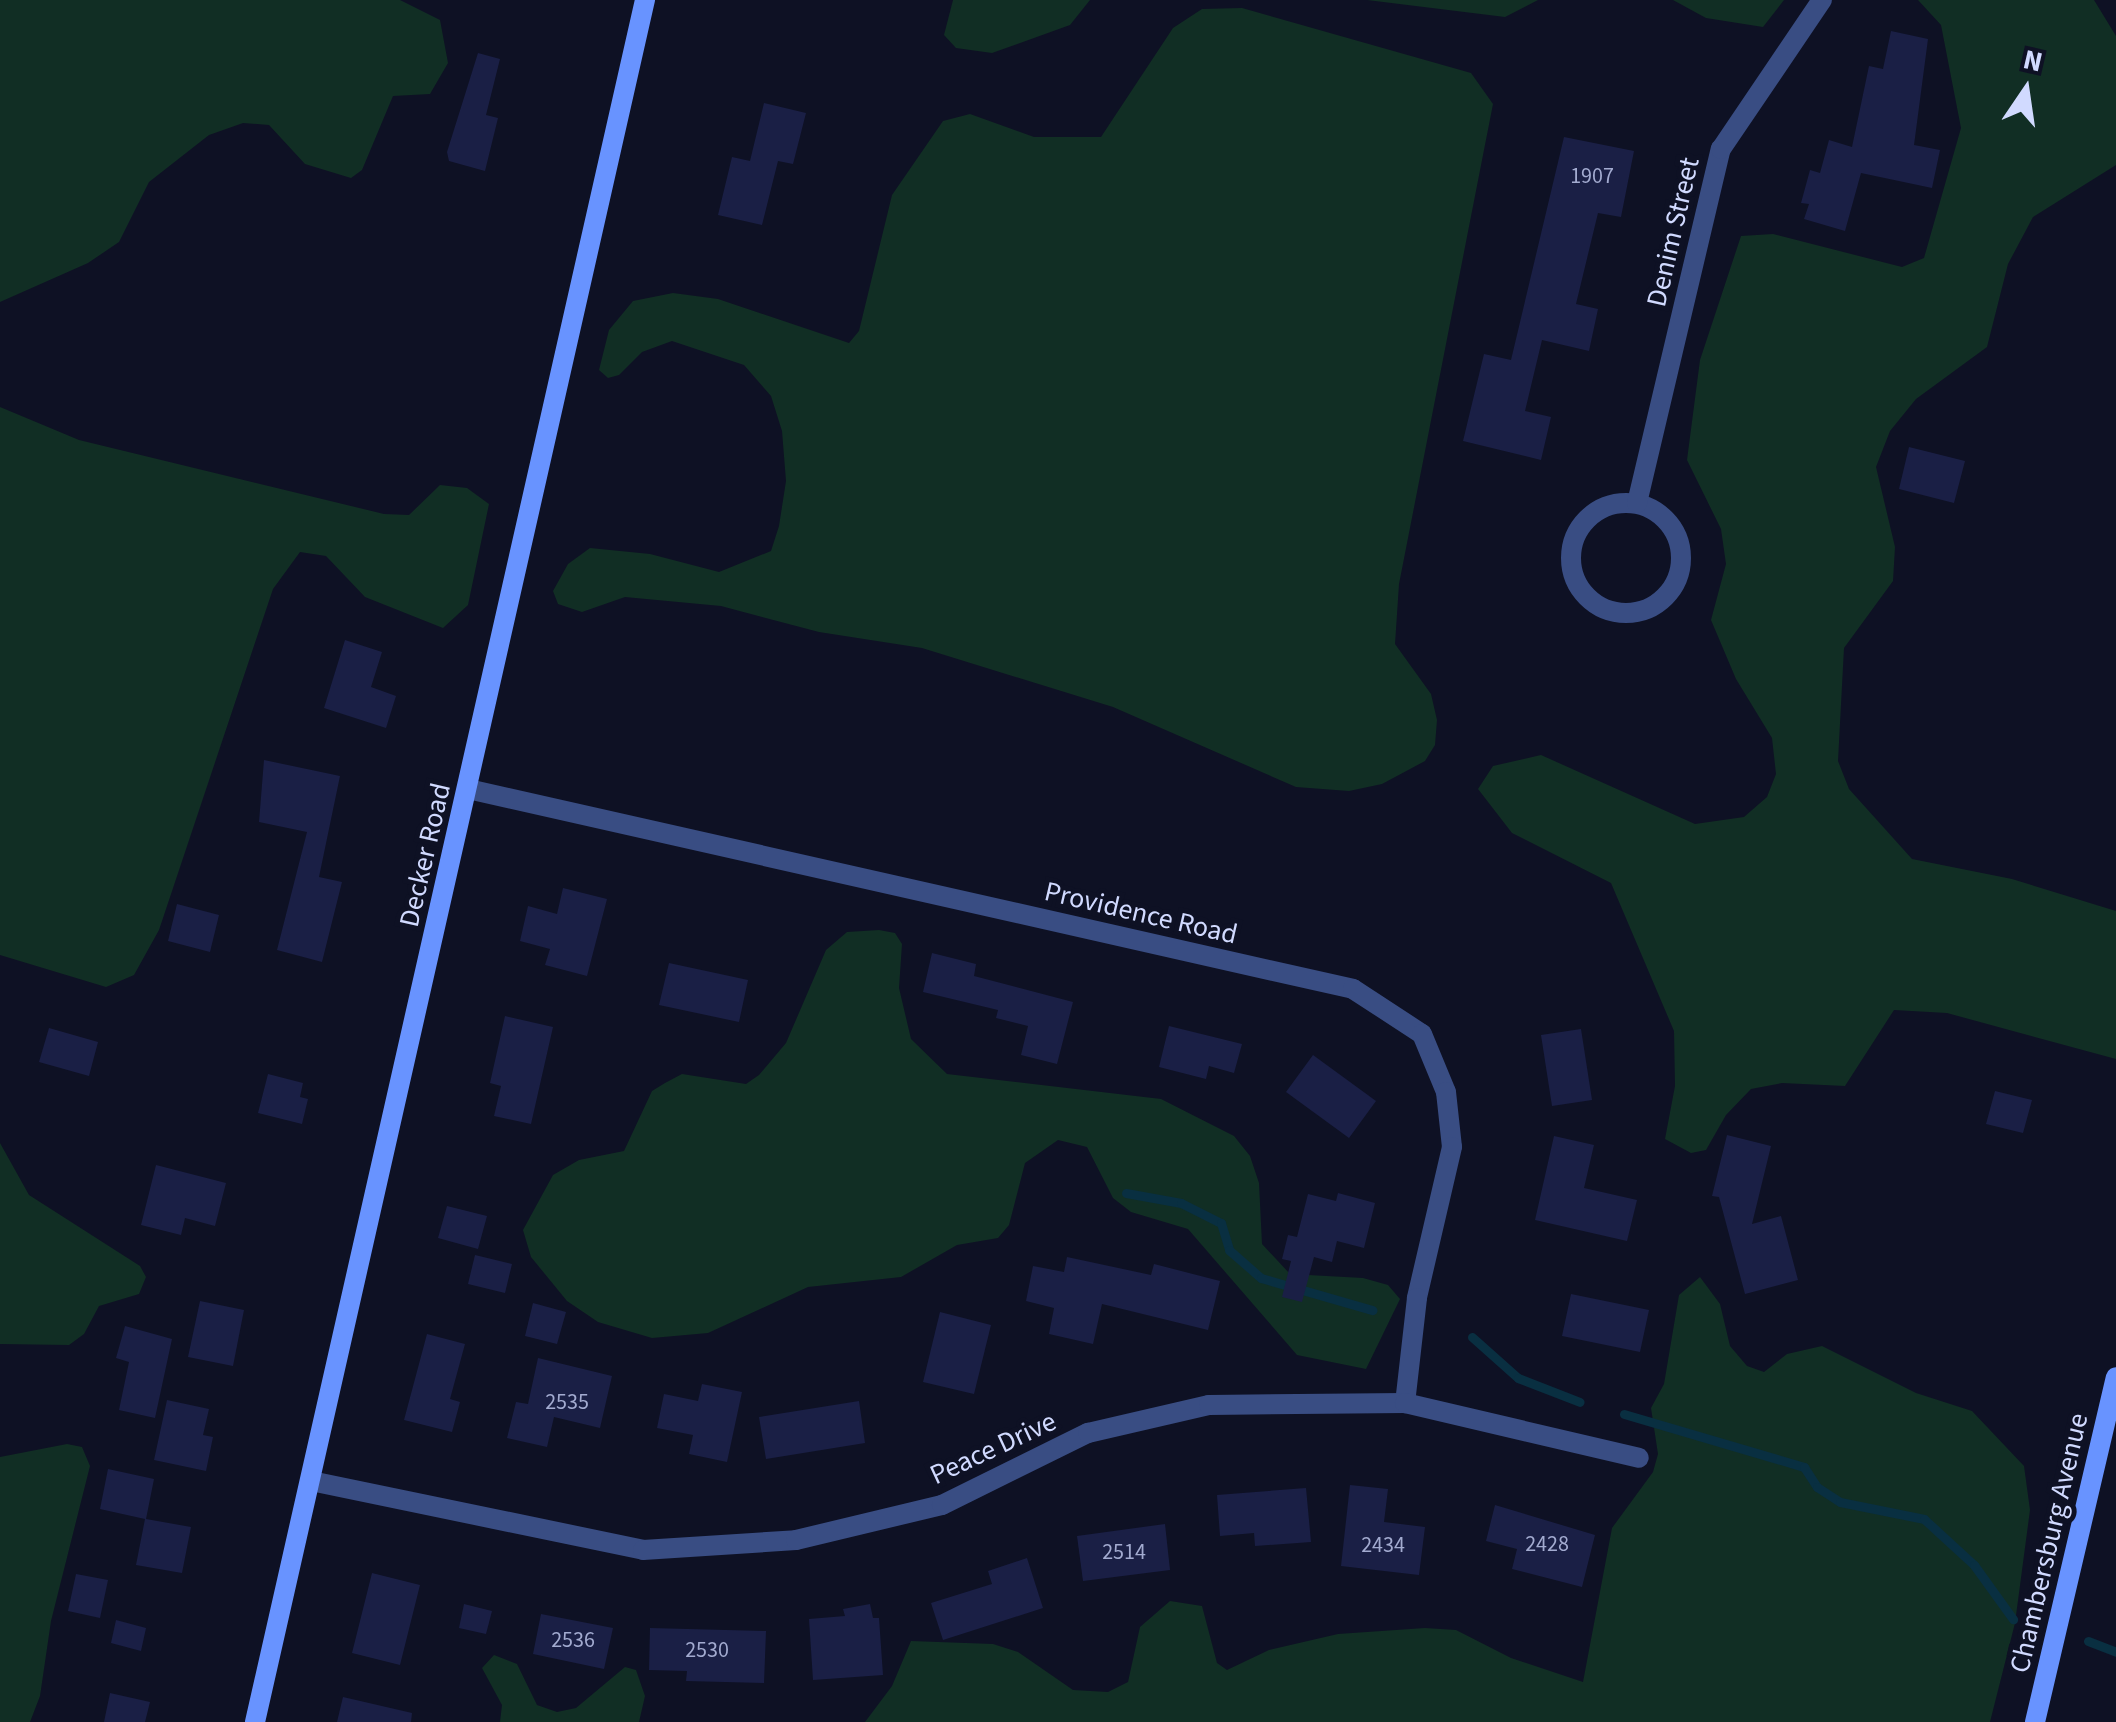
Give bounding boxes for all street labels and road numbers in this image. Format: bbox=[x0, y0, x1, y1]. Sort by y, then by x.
street label: Denim Street bbox=[1640, 154, 1706, 310]
street label: Decker Road bbox=[392, 780, 458, 930]
street label: Providence Road bbox=[1041, 874, 1241, 952]
street label: Peace Drive bbox=[925, 1404, 1061, 1492]
street label: Chambersburg Avenue bbox=[2003, 1410, 2095, 1676]

